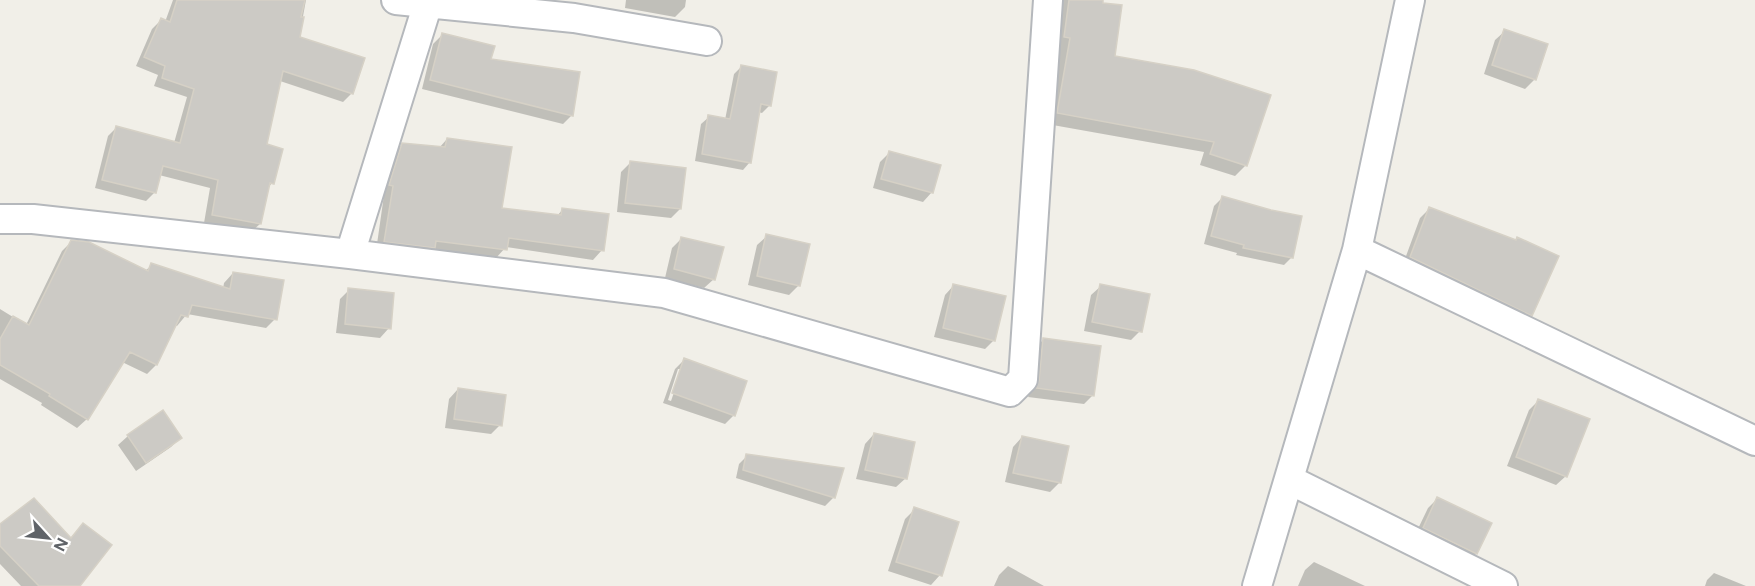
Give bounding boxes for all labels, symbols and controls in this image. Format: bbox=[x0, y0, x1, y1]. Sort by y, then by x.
north arrow bbox=[18, 508, 78, 568]
text: N bbox=[50, 535, 72, 554]

